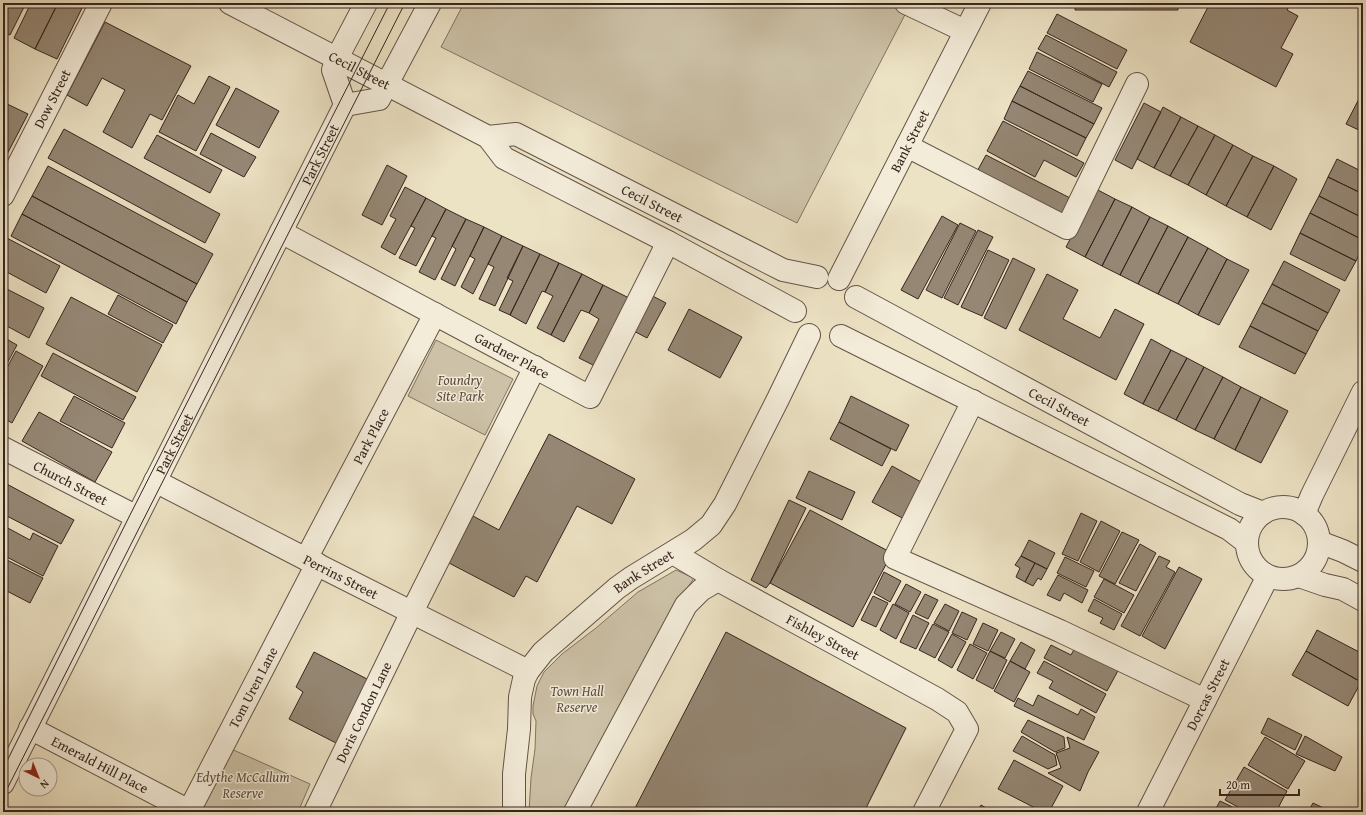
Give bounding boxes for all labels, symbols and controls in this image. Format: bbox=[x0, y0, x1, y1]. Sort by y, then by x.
street label: Cecil Street bbox=[325, 46, 394, 95]
street label: Dow Street bbox=[29, 66, 76, 132]
street label: Bank Street bbox=[885, 106, 934, 176]
street label: Park Street bbox=[296, 121, 344, 188]
street label: Cecil Street bbox=[618, 179, 687, 227]
street label: Gardner Place bbox=[471, 327, 553, 384]
park label: Foundry Site Park bbox=[436, 370, 484, 406]
street label: Cecil Street bbox=[1025, 382, 1094, 431]
street label: Park Place bbox=[348, 404, 394, 468]
street label: Park Street bbox=[150, 410, 198, 478]
street label: Church Street bbox=[30, 455, 111, 510]
street label: Bank Street bbox=[609, 544, 677, 598]
street label: Perrins Street bbox=[300, 549, 382, 604]
street label: Fishley Street bbox=[783, 609, 863, 665]
street label: Tom Uren Lane bbox=[224, 643, 283, 732]
street label: Dorcas Street bbox=[1181, 655, 1234, 734]
street label: Doris Condon Lane bbox=[330, 658, 397, 766]
park label: Town Hall Reserve bbox=[550, 681, 604, 717]
street label: Emerald Hill Place bbox=[48, 731, 152, 798]
north arrow bbox=[18, 757, 58, 797]
park label: Edythe McCallum Reserve bbox=[195, 767, 290, 803]
scale bar bbox=[1220, 771, 1299, 797]
text: N bbox=[36, 776, 53, 793]
text: 20 m bbox=[1226, 776, 1250, 793]

